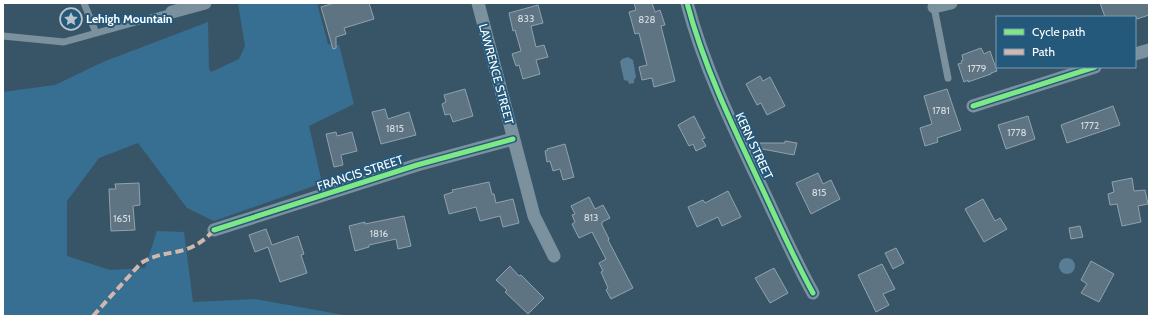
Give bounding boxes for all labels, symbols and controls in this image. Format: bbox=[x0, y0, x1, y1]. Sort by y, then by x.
place icon: Lehigh Mountain bbox=[58, 6, 84, 32]
place label: Lehigh Mountain bbox=[86, 11, 172, 26]
house number: 833 bbox=[518, 12, 534, 25]
house number: 828 bbox=[638, 13, 656, 26]
legend bbox=[996, 16, 1136, 68]
street label: LAWRENCE STREET bbox=[476, 22, 517, 126]
text: Cycle path bbox=[1032, 24, 1085, 39]
text: Path bbox=[1032, 44, 1055, 59]
house number: 1779 bbox=[967, 62, 987, 75]
house number: 1781 bbox=[932, 104, 950, 117]
street label: KERN STREET bbox=[732, 110, 777, 182]
house number: 1772 bbox=[1081, 119, 1099, 132]
house number: 1815 bbox=[386, 122, 404, 135]
house number: 1778 bbox=[1007, 126, 1027, 139]
street label: FRANCIS STREET bbox=[315, 151, 405, 194]
house number: 815 bbox=[812, 186, 826, 199]
house number: 813 bbox=[584, 211, 598, 224]
house number: 1651 bbox=[113, 212, 131, 225]
house number: 1816 bbox=[370, 227, 388, 240]

